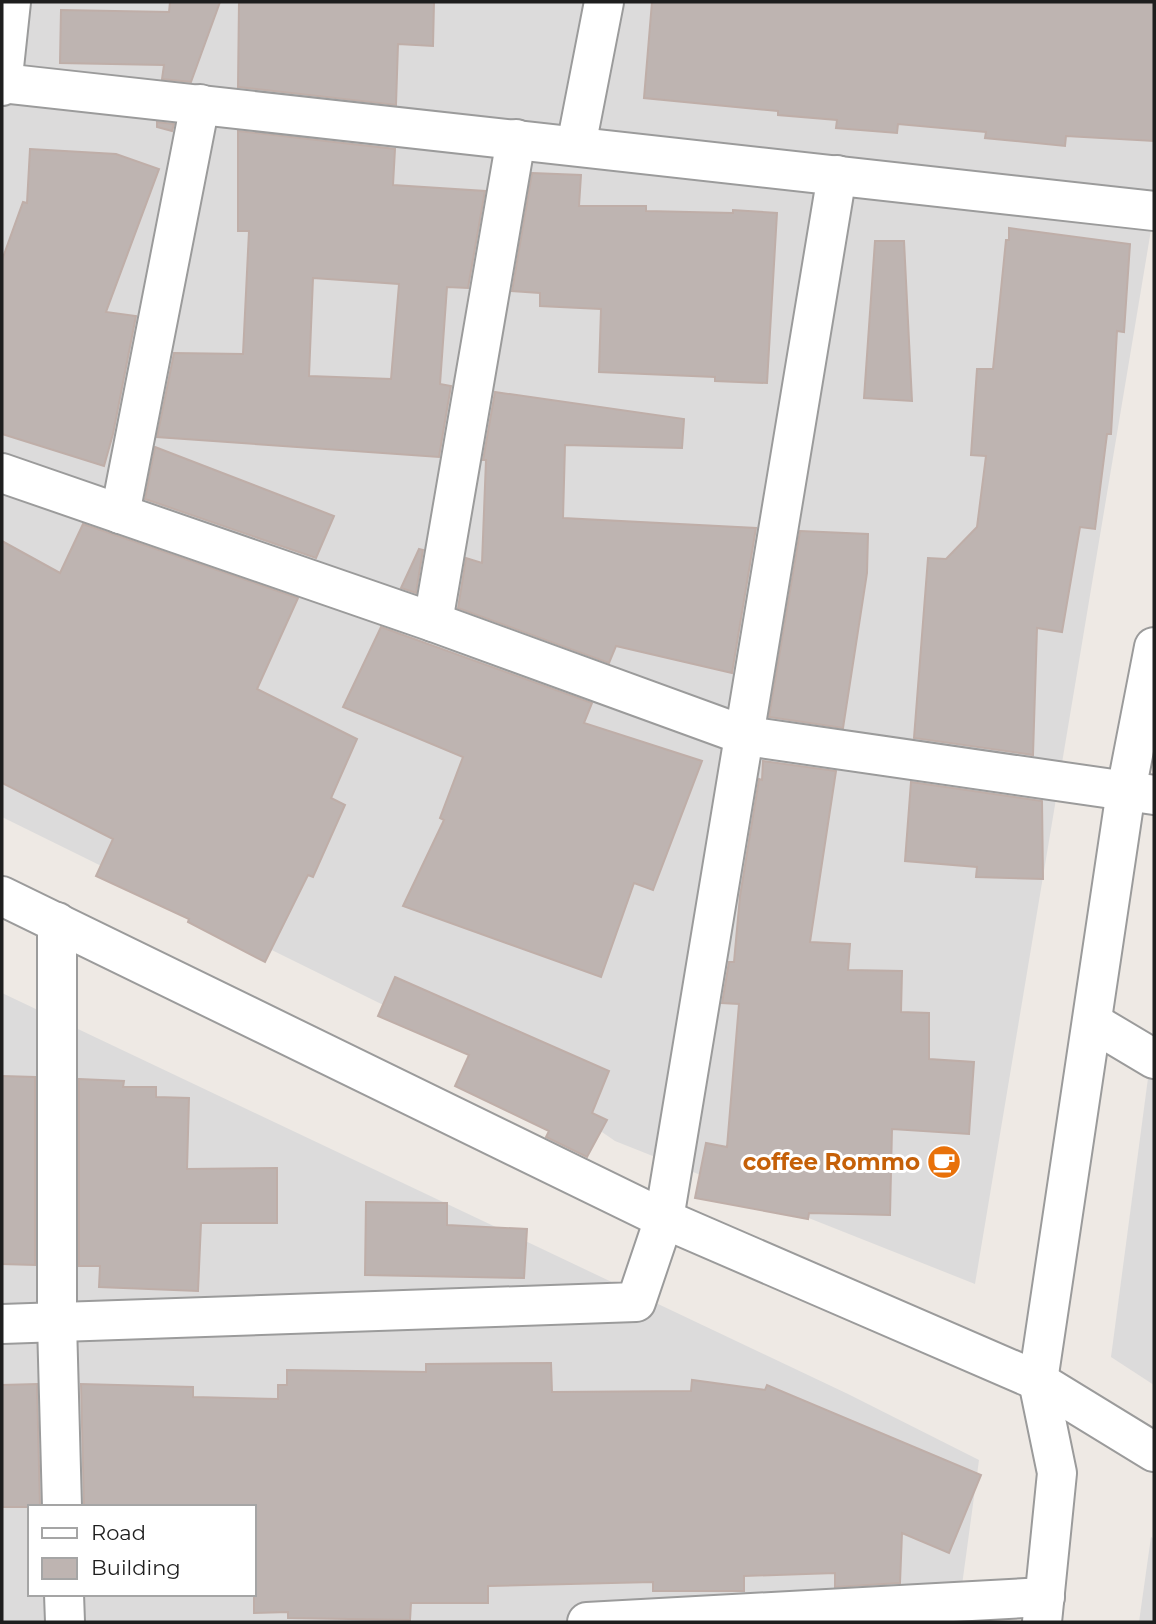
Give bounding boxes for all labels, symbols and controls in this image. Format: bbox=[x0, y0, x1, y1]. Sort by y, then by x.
cafe icon: coffee Rommo bbox=[925, 1143, 963, 1181]
place label: coffee Rommo bbox=[743, 1148, 920, 1176]
legend bbox=[28, 1505, 256, 1596]
text: Road bbox=[91, 1520, 146, 1545]
text: Building bbox=[91, 1555, 181, 1580]

